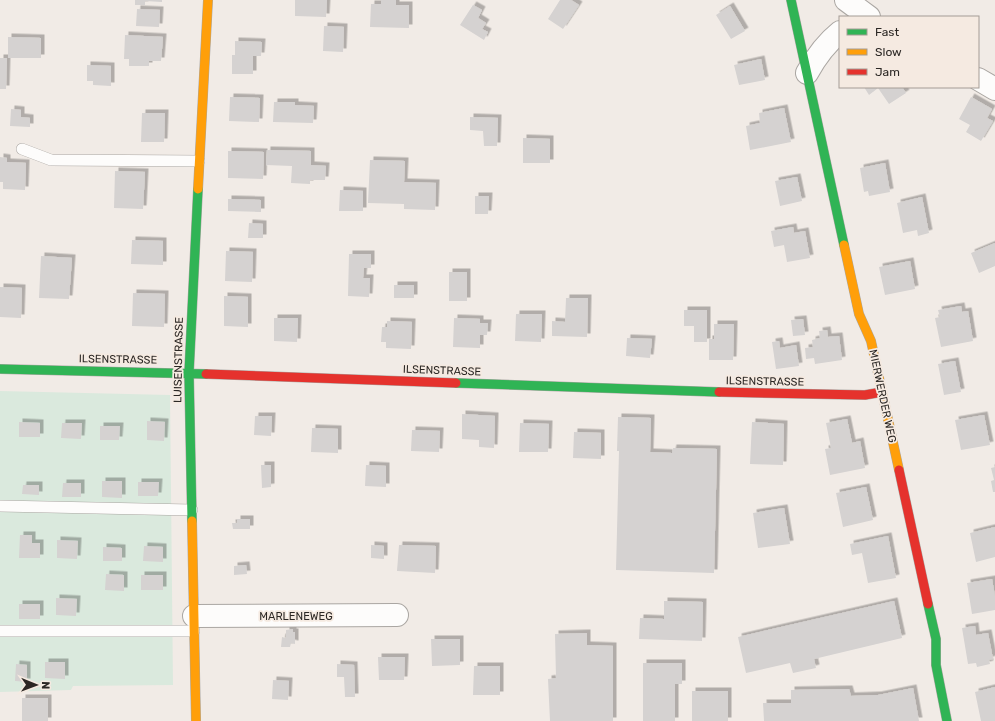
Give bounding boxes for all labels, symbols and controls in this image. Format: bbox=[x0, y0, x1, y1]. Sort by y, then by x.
legend bbox=[839, 16, 979, 88]
text: Fast bbox=[875, 25, 899, 39]
text: Slow bbox=[875, 45, 902, 59]
text: Jam bbox=[875, 65, 900, 79]
street label: LUISENSTRASSE bbox=[171, 317, 186, 403]
street label: MIERWERDER WEG bbox=[866, 348, 899, 444]
street label: ILSENSTRASSE bbox=[79, 352, 158, 367]
street label: ILSENSTRASSE bbox=[403, 363, 482, 378]
street label: ILSENSTRASSE bbox=[726, 374, 805, 389]
street label: MARLENEWEG bbox=[259, 610, 333, 623]
north arrow bbox=[16, 665, 56, 705]
text: N bbox=[39, 681, 52, 689]

